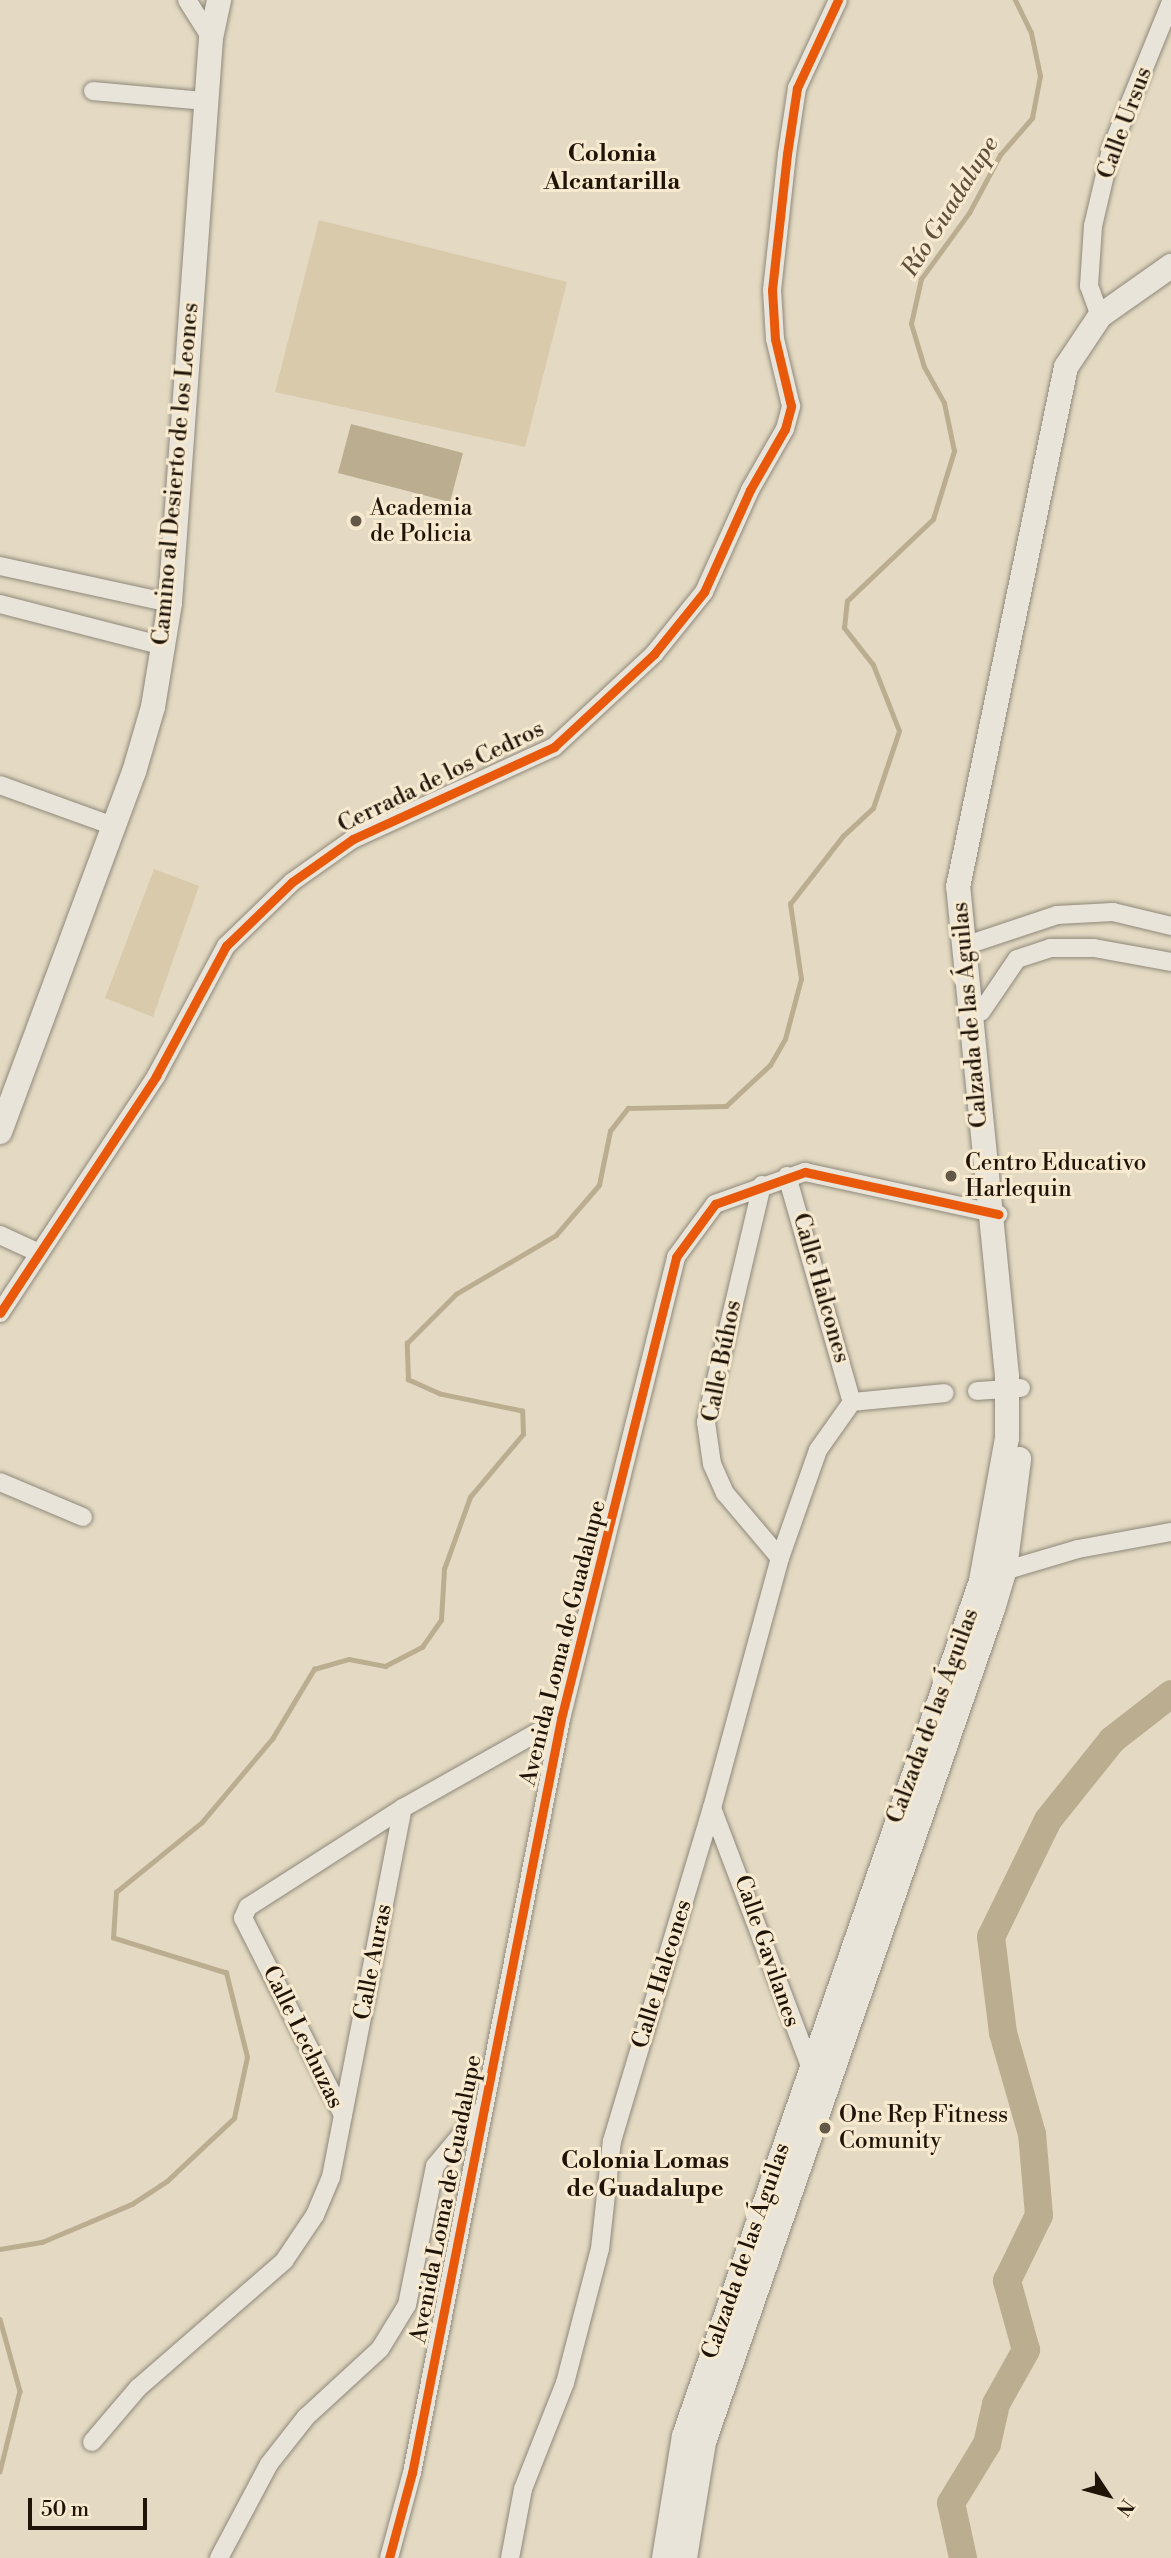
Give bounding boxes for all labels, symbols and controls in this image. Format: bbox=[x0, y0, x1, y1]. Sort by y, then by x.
street label: Calle Ursus bbox=[1092, 63, 1158, 183]
water label: Río Guadalupe bbox=[896, 132, 1006, 282]
district label: Colonia Alcantarilla bbox=[544, 141, 680, 197]
street label: Camino al Desierto de los Leones bbox=[147, 302, 205, 646]
place label: Academia de Policia bbox=[370, 494, 472, 548]
marker: Academia de Policia bbox=[348, 513, 364, 529]
street label: Cerrada de los Cedros bbox=[333, 715, 549, 839]
street label: Calzada de las Águilas bbox=[946, 901, 994, 1129]
place label: Centro Educativo Harlequin bbox=[965, 1149, 1146, 1203]
marker: Centro Educativo Harlequin bbox=[943, 1168, 959, 1184]
street label: Calle Halcones bbox=[786, 1210, 856, 1366]
street label: Calle Búhos bbox=[697, 1298, 747, 1424]
street label: Avenida Loma de Guadalupe bbox=[514, 1497, 612, 1789]
street label: Calzada de las Águilas bbox=[881, 1605, 985, 1827]
street label: Calle Gavilanes bbox=[728, 1871, 806, 2031]
street label: Calle Halcones bbox=[626, 1896, 698, 2052]
street label: Calle Auras bbox=[348, 1902, 398, 2022]
street label: Calle Lechuzas bbox=[257, 1961, 349, 2113]
street label: Avenida Loma de Guadalupe bbox=[404, 2052, 488, 2346]
place label: One Rep Fitness Comunity bbox=[839, 2101, 1008, 2155]
marker: One Rep Fitness Comunity bbox=[817, 2120, 833, 2136]
street label: Calzada de las Águilas bbox=[696, 2139, 796, 2363]
district label: Colonia Lomas de Guadalupe bbox=[561, 2148, 729, 2204]
north arrow bbox=[1073, 2460, 1143, 2530]
scale bar bbox=[32, 2484, 150, 2528]
text: N bbox=[1111, 2494, 1139, 2520]
text: 50 m bbox=[41, 2497, 89, 2523]

